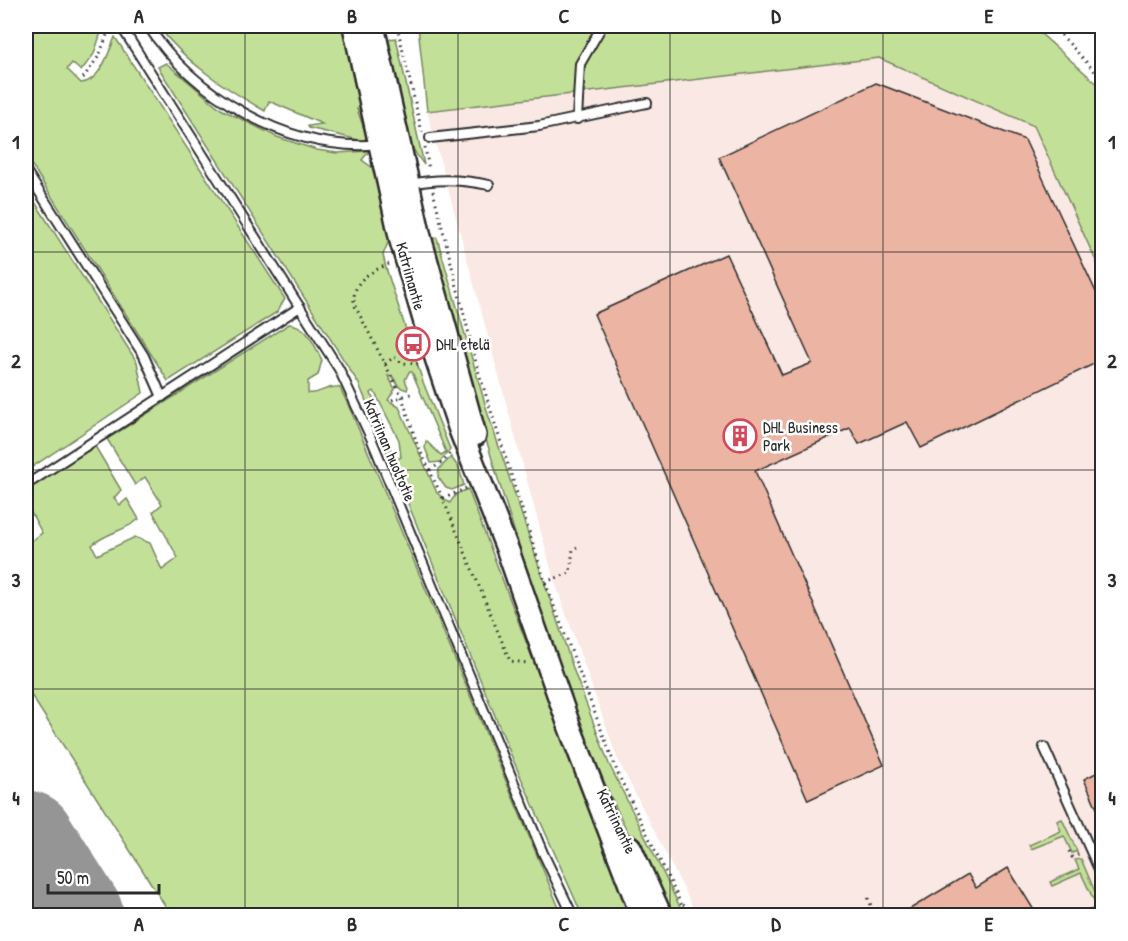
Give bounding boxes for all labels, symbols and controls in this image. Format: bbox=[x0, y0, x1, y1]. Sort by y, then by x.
text: A bbox=[134, 2, 144, 29]
text: B bbox=[347, 2, 357, 29]
text: C bbox=[559, 2, 570, 29]
text: D bbox=[771, 2, 781, 29]
text: E bbox=[985, 2, 994, 29]
text: 1 bbox=[12, 128, 20, 155]
text: 1 bbox=[1108, 128, 1116, 155]
street label: Katriinantie bbox=[391, 239, 431, 313]
bus stop icon: DHL etelä bbox=[395, 326, 431, 362]
place label: DHL etelä bbox=[436, 333, 490, 355]
text: 2 bbox=[11, 347, 21, 374]
text: 2 bbox=[1107, 347, 1117, 374]
street label: Katriinan huoltotie bbox=[359, 395, 422, 505]
place label: DHL Business Park bbox=[763, 416, 838, 456]
building icon: DHL Business Park bbox=[722, 418, 758, 454]
text: 3 bbox=[12, 566, 21, 593]
text: 3 bbox=[1108, 566, 1117, 593]
text: 4 bbox=[12, 784, 20, 811]
text: 4 bbox=[1108, 784, 1116, 811]
street label: Katriinantie bbox=[592, 785, 642, 858]
scale bar bbox=[48, 857, 159, 895]
text: 50 m bbox=[57, 865, 89, 890]
text: A bbox=[134, 910, 144, 937]
text: B bbox=[347, 910, 357, 937]
text: C bbox=[559, 910, 570, 937]
text: D bbox=[771, 910, 781, 937]
text: E bbox=[985, 910, 994, 937]

